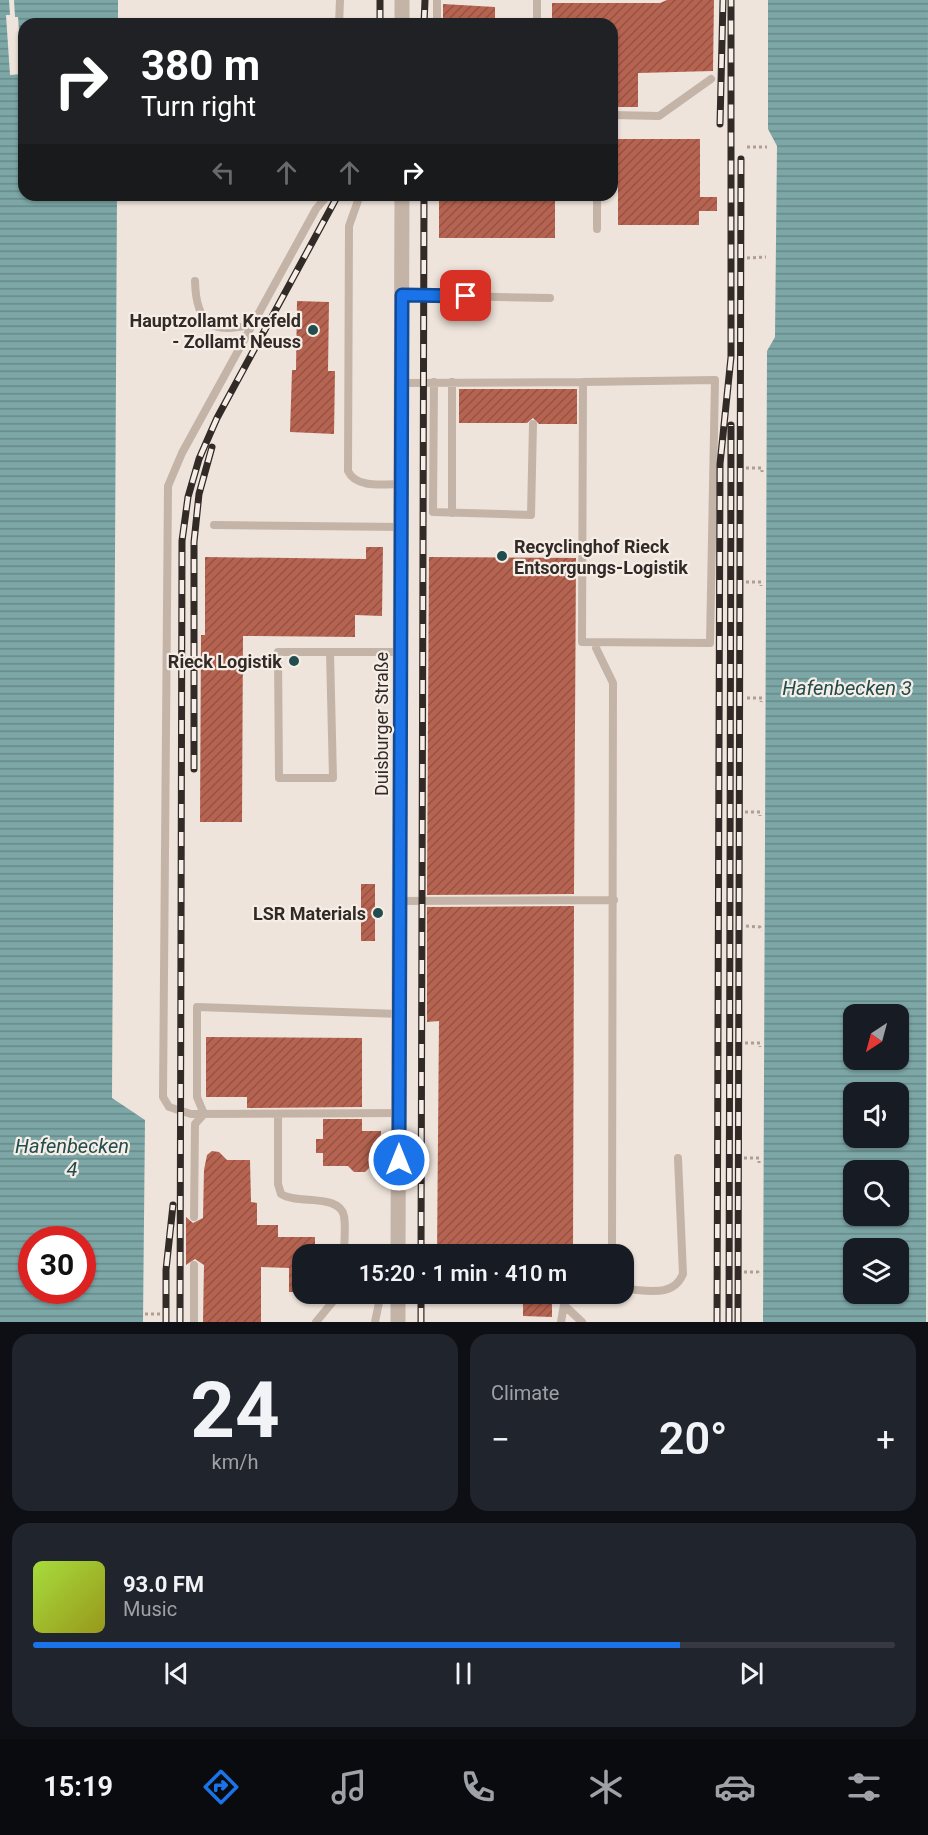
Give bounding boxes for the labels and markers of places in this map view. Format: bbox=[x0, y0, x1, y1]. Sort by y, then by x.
pin bbox=[440, 270, 491, 321]
place label: Hauptzollamt Krefeld - Zollamt Neuss bbox=[129, 310, 301, 352]
marker: Hauptzollamt Krefeld - Zollamt Neuss bbox=[306, 323, 320, 337]
place label: Recyclinghof Rieck Entsorgungs-Logistik bbox=[514, 536, 688, 578]
marker: Recyclinghof Rieck Entsorgungs-Logistik bbox=[495, 549, 509, 563]
place label: Rieck Logistik bbox=[168, 651, 282, 672]
marker: Rieck Logistik bbox=[287, 654, 301, 668]
place label: LSR Materials bbox=[253, 903, 366, 924]
marker: LSR Materials bbox=[371, 906, 385, 920]

